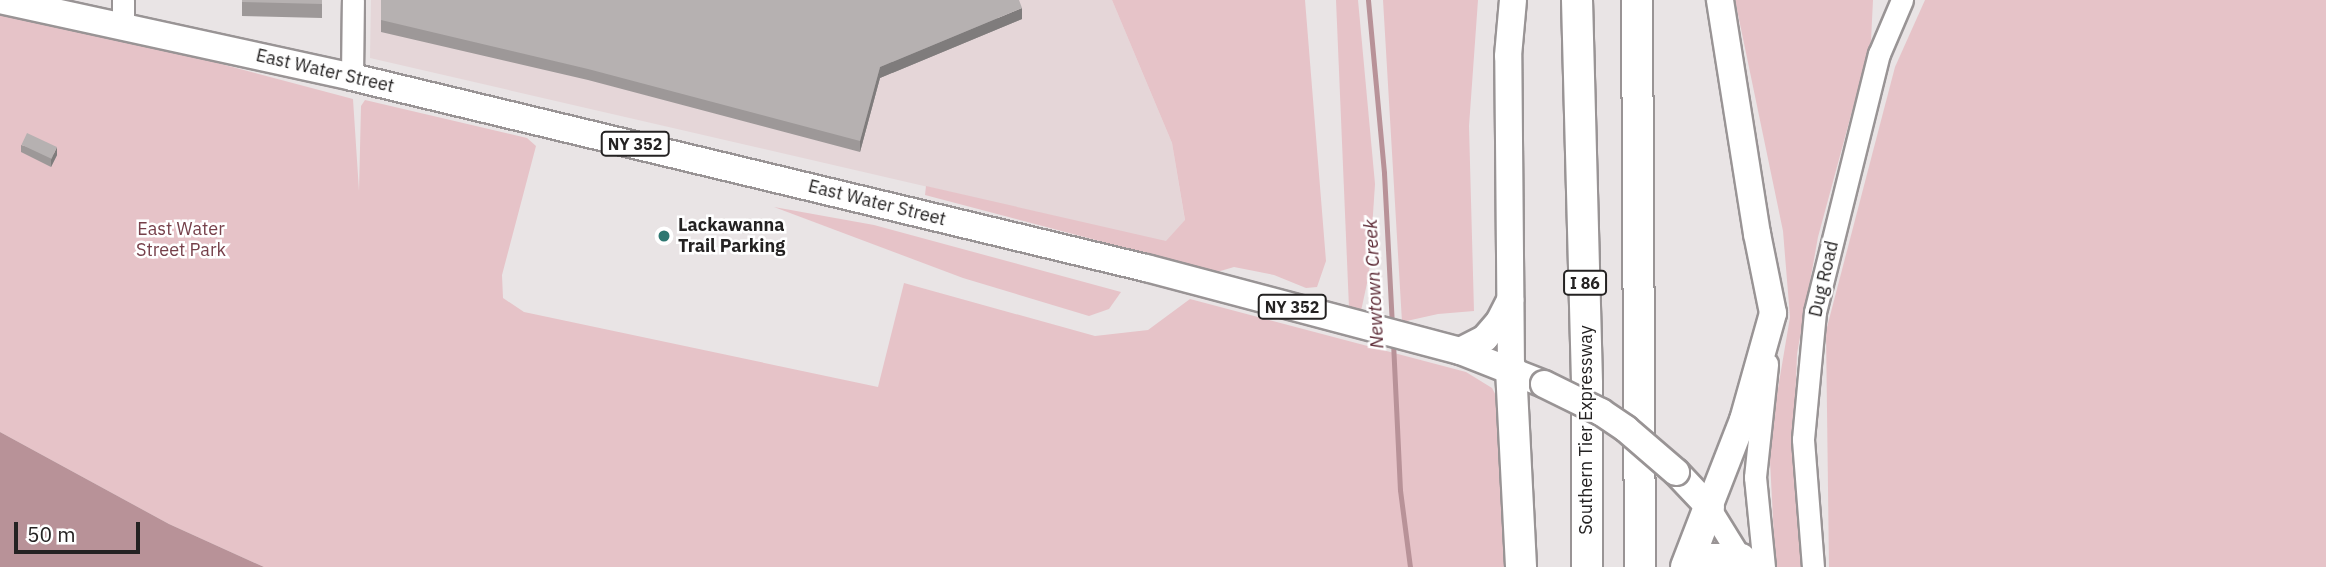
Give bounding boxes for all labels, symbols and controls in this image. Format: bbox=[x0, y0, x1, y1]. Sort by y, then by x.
street label: East Water Street bbox=[254, 45, 396, 97]
road number: NY 352 bbox=[600, 132, 670, 156]
street label: East Water Street bbox=[806, 175, 948, 231]
place label: Lackawanna Trail Parking bbox=[678, 215, 785, 258]
park label: East Water Street Park bbox=[136, 219, 226, 262]
water label: Newtown Creek bbox=[1359, 219, 1389, 349]
marker: Lackawanna Trail Parking bbox=[656, 228, 672, 244]
street label: Dug Road bbox=[1805, 239, 1843, 319]
road number: I 86 bbox=[1562, 270, 1608, 296]
road number: NY 352 bbox=[1257, 294, 1327, 320]
street label: Southern Tier Expressway bbox=[1575, 325, 1597, 535]
scale bar bbox=[18, 508, 144, 552]
text: 50 m bbox=[27, 520, 76, 548]

